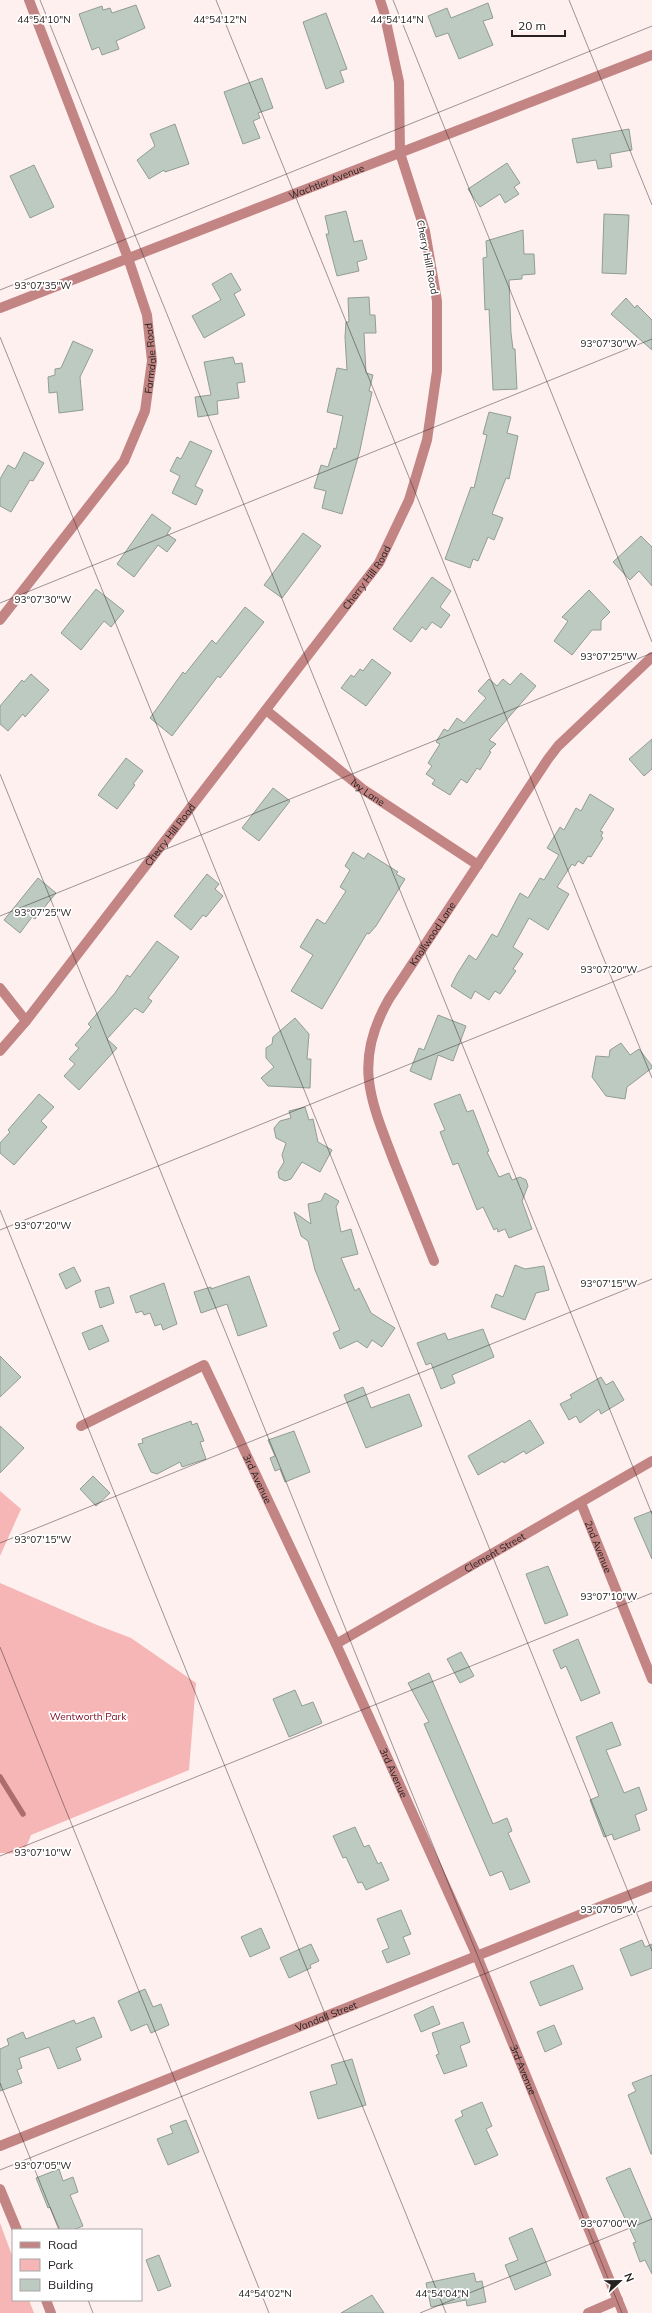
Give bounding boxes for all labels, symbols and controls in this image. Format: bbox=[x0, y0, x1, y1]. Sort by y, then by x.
scale bar bbox=[512, 12, 565, 38]
text: 44°54'10"N bbox=[17, 13, 71, 26]
text: 44°54'12"N bbox=[193, 13, 247, 26]
text: 44°54'14"N bbox=[370, 13, 424, 26]
text: 20 m bbox=[518, 18, 546, 33]
street label: Wachtler Avenue bbox=[287, 161, 366, 202]
street label: Cherry Hill Road bbox=[414, 219, 441, 295]
text: 93°07'35"W bbox=[15, 279, 71, 292]
street label: Farmdale Road bbox=[142, 322, 159, 394]
text: 93°07'30"W bbox=[581, 337, 637, 350]
street label: Cherry Hill Road bbox=[340, 543, 393, 612]
text: 93°07'30"W bbox=[15, 593, 71, 606]
text: 93°07'25"W bbox=[581, 650, 637, 663]
street label: Ivy Lane bbox=[348, 776, 387, 809]
street label: Cherry Hill Road bbox=[142, 801, 198, 869]
street label: Knollwood Lane bbox=[407, 899, 459, 969]
text: 93°07'25"W bbox=[15, 906, 71, 919]
text: 93°07'20"W bbox=[581, 963, 637, 976]
text: 93°07'20"W bbox=[15, 1219, 71, 1232]
text: 93°07'15"W bbox=[581, 1277, 637, 1290]
street label: 3rd Avenue bbox=[240, 1452, 275, 1506]
street label: 2nd Avenue bbox=[582, 1519, 615, 1575]
street label: Clement Street bbox=[462, 1530, 528, 1576]
text: 93°07'15"W bbox=[15, 1533, 71, 1546]
text: 93°07'10"W bbox=[581, 1590, 637, 1603]
park label: Wentworth Park bbox=[50, 1710, 127, 1723]
street label: 3rd Avenue bbox=[377, 1746, 410, 1800]
text: 93°07'10"W bbox=[15, 1846, 71, 1859]
text: 93°07'05"W bbox=[581, 1903, 637, 1916]
street label: Vandall Street bbox=[293, 1998, 359, 2035]
street label: 3rd Avenue bbox=[507, 2043, 539, 2097]
text: 93°07'05"W bbox=[15, 2159, 71, 2172]
text: 93°07'00"W bbox=[581, 2217, 637, 2230]
legend bbox=[12, 2229, 142, 2301]
text: Road bbox=[48, 2237, 77, 2252]
text: Park bbox=[48, 2257, 74, 2272]
north arrow bbox=[600, 2261, 640, 2301]
text: N bbox=[621, 2271, 637, 2284]
text: Building bbox=[48, 2277, 93, 2292]
text: 44°54'02"N bbox=[238, 2287, 292, 2300]
text: 44°54'04"N bbox=[415, 2287, 469, 2300]

